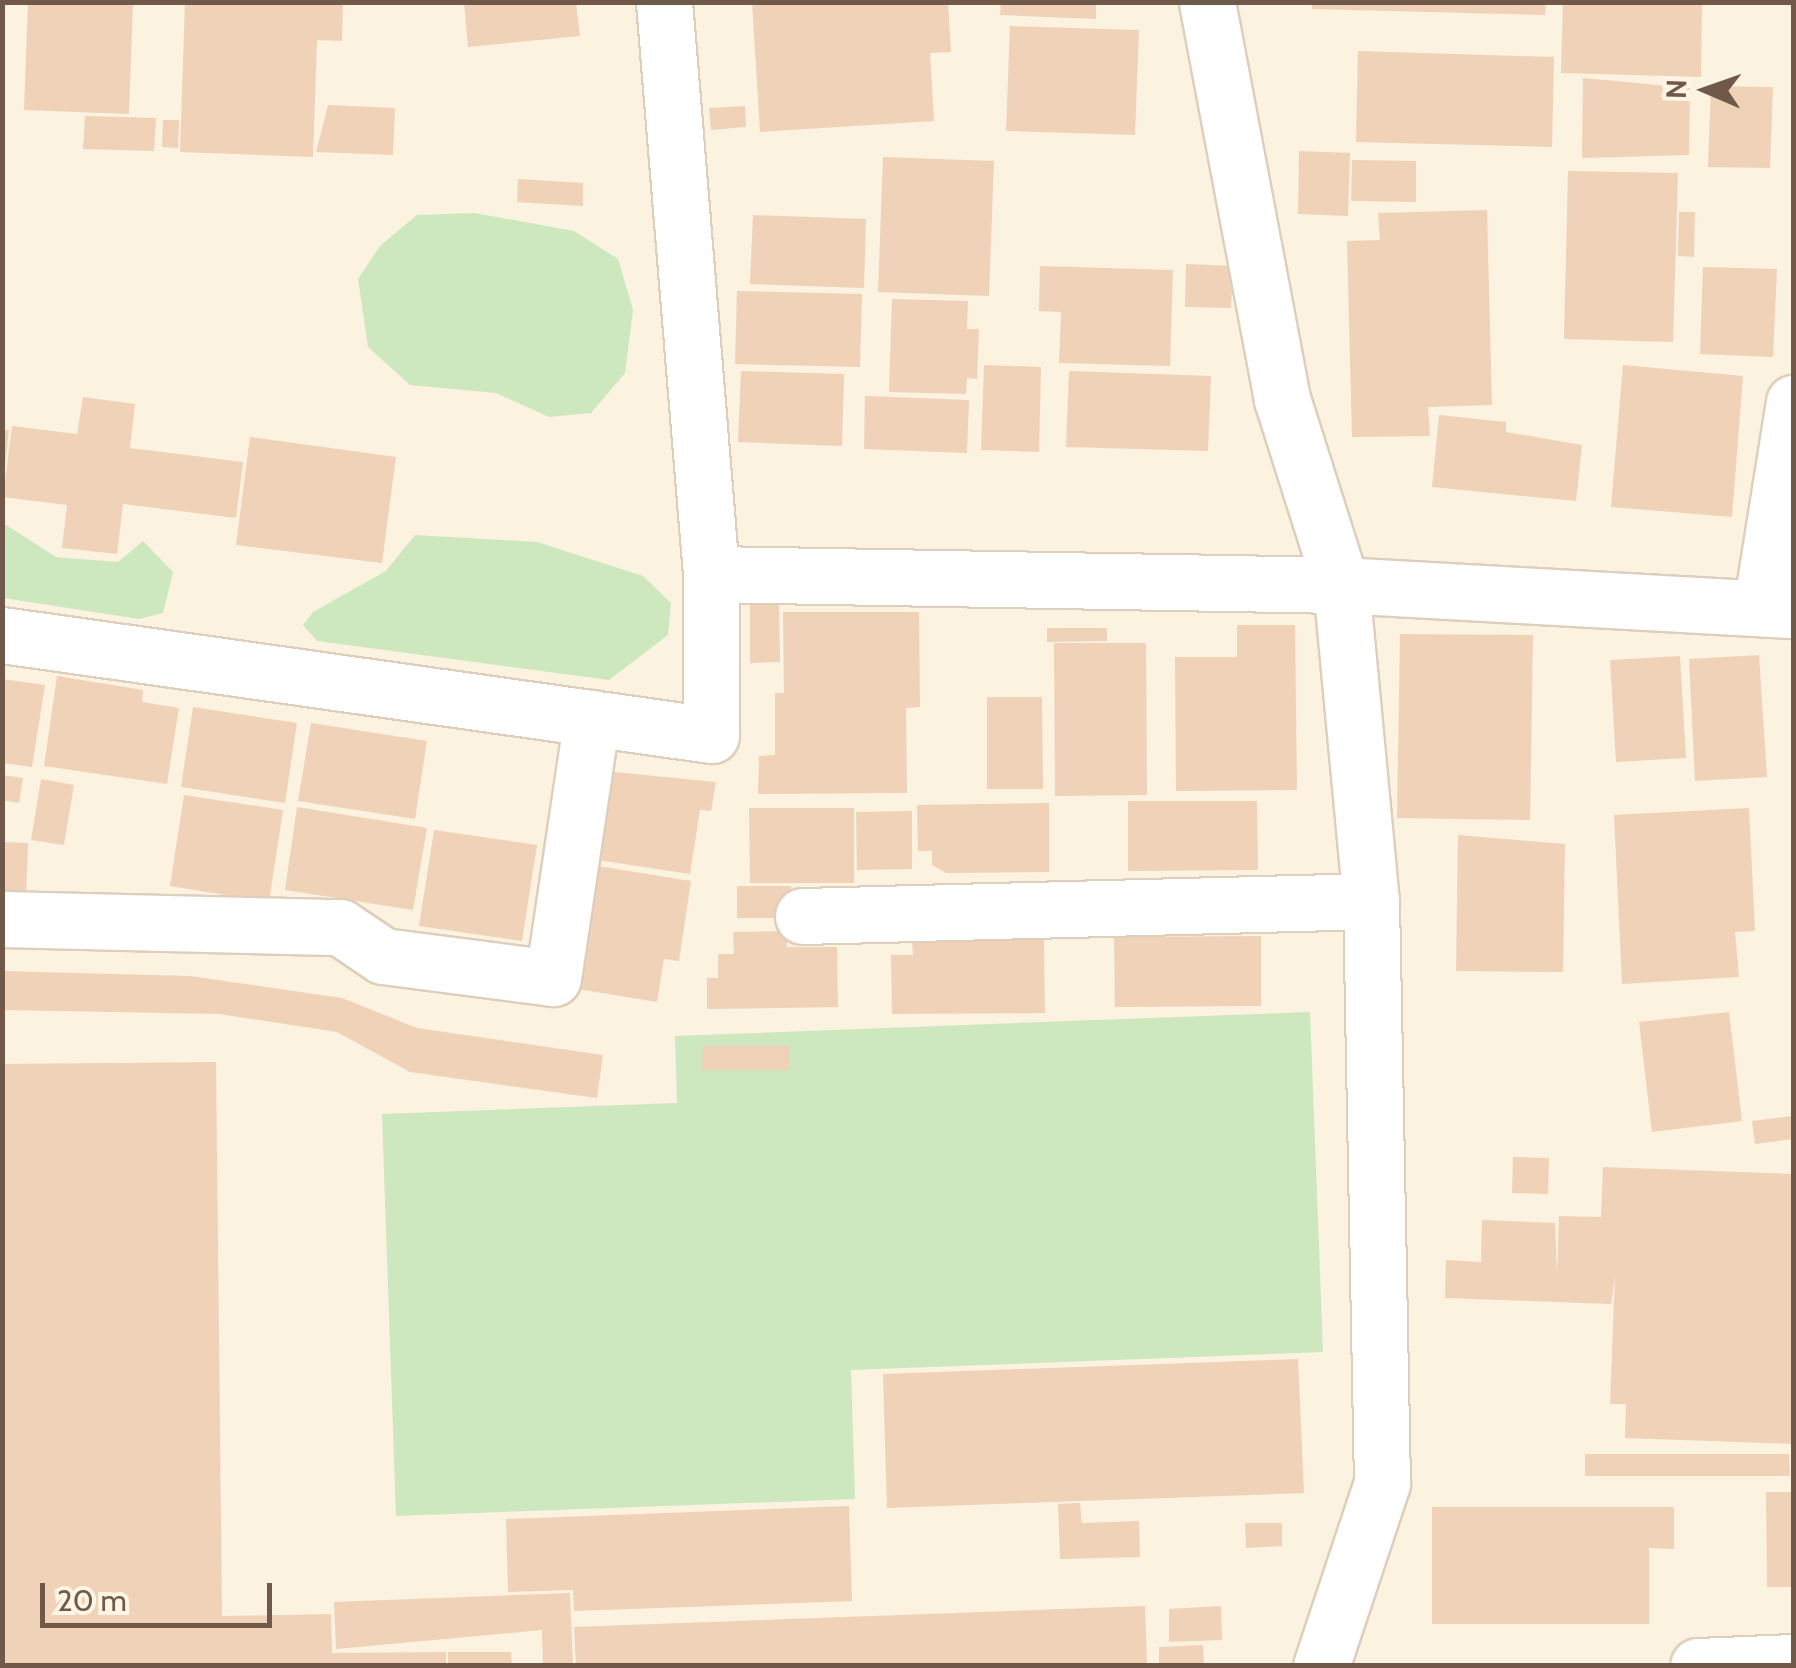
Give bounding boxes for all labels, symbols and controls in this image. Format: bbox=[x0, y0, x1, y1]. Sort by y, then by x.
north arrow bbox=[1656, 40, 1756, 140]
text: N bbox=[1659, 78, 1693, 99]
scale bar bbox=[45, 1563, 278, 1625]
text: 20 m bbox=[57, 1582, 127, 1619]

